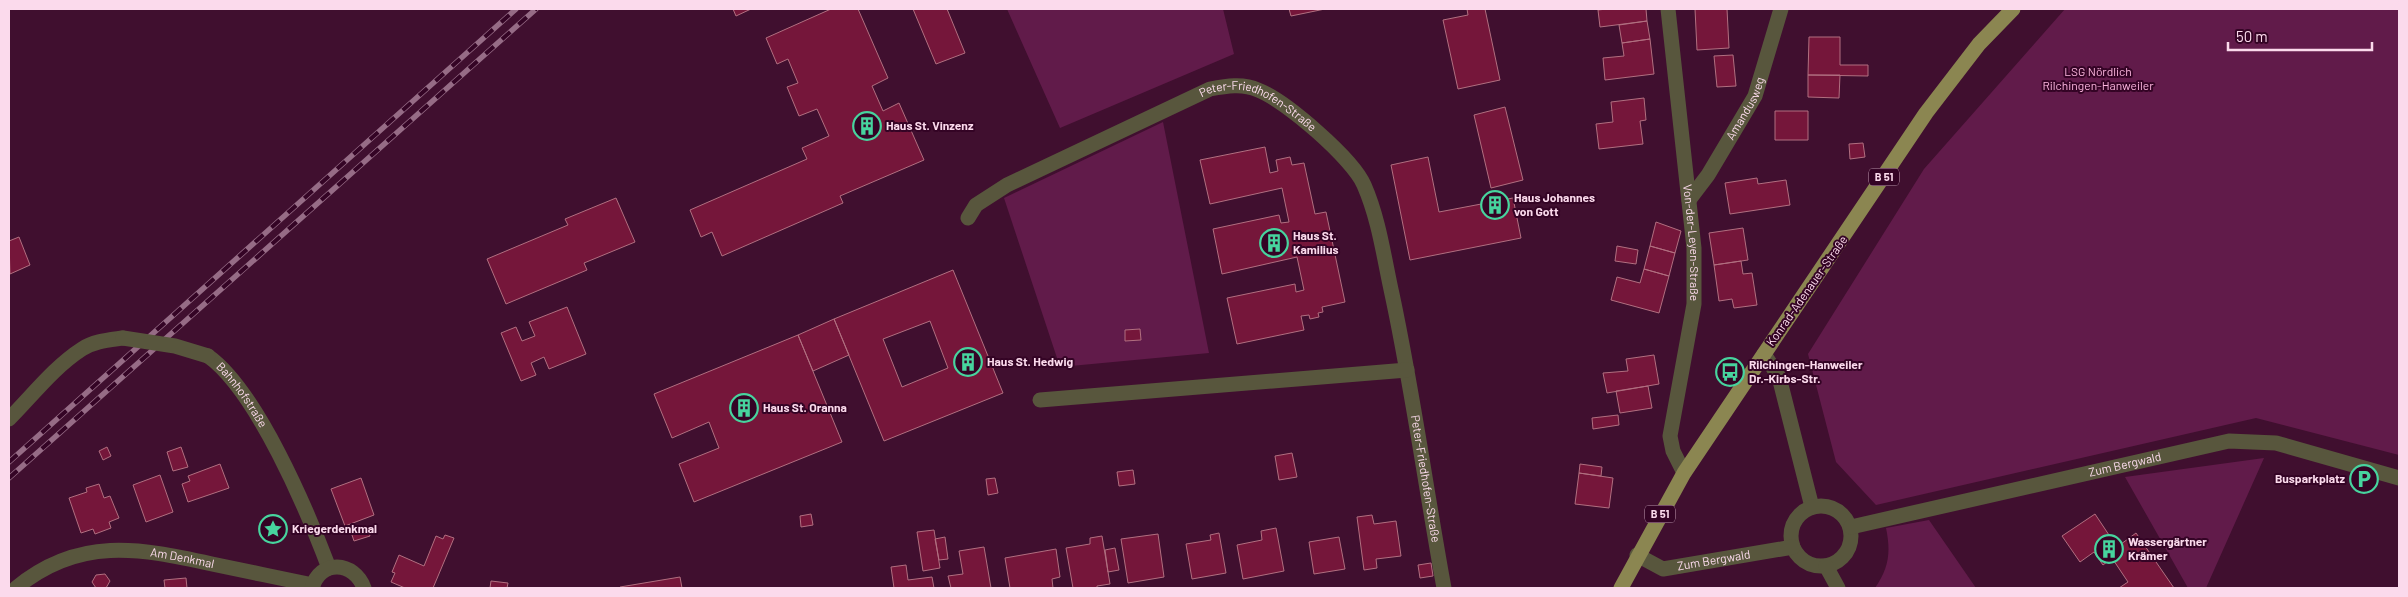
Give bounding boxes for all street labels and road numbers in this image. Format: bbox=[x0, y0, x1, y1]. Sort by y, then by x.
street label: Amandusweg bbox=[1723, 75, 1766, 142]
street label: Peter-Friedhofen-Straße bbox=[1196, 78, 1320, 134]
road number: B 51 bbox=[1869, 168, 1899, 186]
street label: Von-der-Leyen-Straße bbox=[1681, 184, 1702, 301]
street label: Konrad-Adenauer-Straße bbox=[1763, 233, 1850, 348]
street label: Bahnhofstraße bbox=[214, 359, 271, 430]
street label: Peter-Friedhofen-Straße bbox=[1409, 414, 1444, 543]
street label: Zum Bergwald bbox=[2087, 449, 2162, 479]
road number: B 51 bbox=[1645, 506, 1675, 522]
street label: Am Denkmal bbox=[150, 544, 216, 570]
street label: Zum Bergwald bbox=[1676, 546, 1751, 572]

